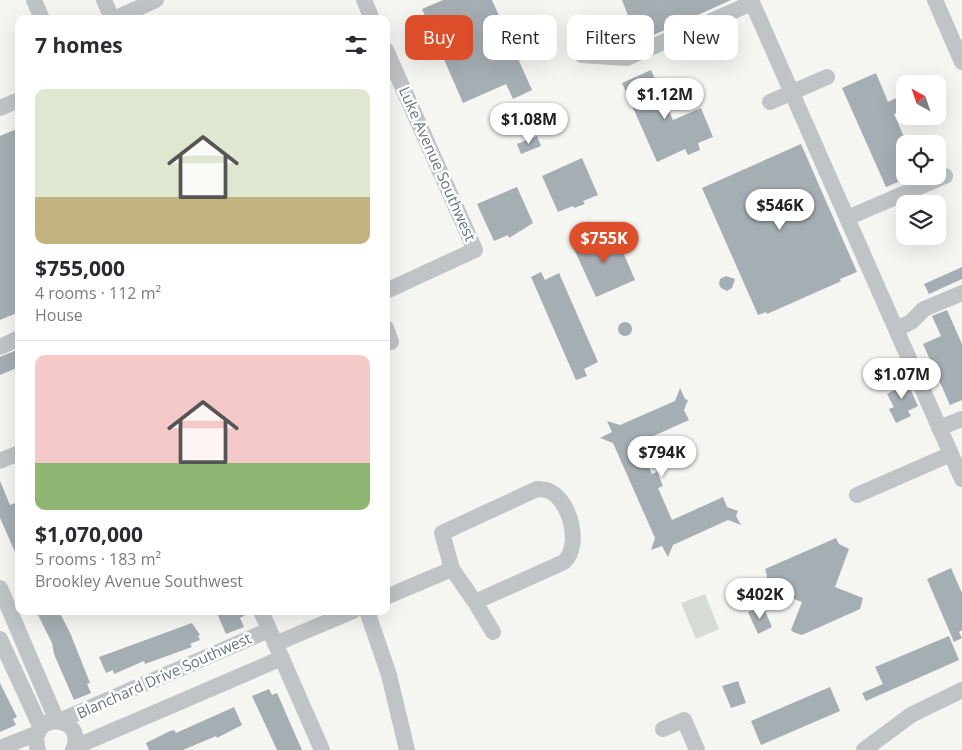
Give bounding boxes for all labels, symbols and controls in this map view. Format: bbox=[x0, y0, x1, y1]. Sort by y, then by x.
chip: Buy bbox=[405, 15, 473, 60]
chip: Rent bbox=[483, 15, 557, 60]
chip: Filters bbox=[567, 15, 654, 60]
chip: New bbox=[664, 15, 738, 60]
text: 7 homes bbox=[35, 31, 123, 59]
icon: filters bbox=[342, 31, 370, 59]
north arrow bbox=[896, 75, 946, 125]
map controls bbox=[896, 75, 946, 245]
pin: $1.12M bbox=[624, 78, 706, 120]
street label: Luke Avenue Southwest bbox=[395, 83, 481, 244]
text: $1.12M bbox=[637, 83, 693, 105]
pin: $1.08M bbox=[488, 102, 570, 145]
text: $1.08M bbox=[501, 108, 557, 130]
icon: home bbox=[158, 122, 248, 212]
button: locate bbox=[896, 135, 946, 185]
pin: $546K bbox=[745, 188, 815, 231]
text: $546K bbox=[756, 194, 804, 216]
button: layers bbox=[896, 195, 946, 245]
pin: $755K bbox=[569, 222, 639, 264]
text: $755K bbox=[580, 227, 628, 249]
text: $755,000 bbox=[35, 254, 125, 282]
text: 4 rooms · 112 m² bbox=[35, 282, 161, 304]
text: House bbox=[35, 304, 83, 326]
pin: $1.07M bbox=[861, 358, 943, 400]
text: $1.07M bbox=[874, 363, 930, 385]
icon: home bbox=[158, 387, 248, 477]
pin: $794K bbox=[627, 436, 697, 478]
text: $794K bbox=[638, 441, 686, 463]
text: $1,070,000 bbox=[35, 520, 143, 548]
text: 5 rooms · 183 m² bbox=[35, 548, 161, 570]
text: Brookley Avenue Southwest bbox=[35, 570, 243, 592]
pin: $402K bbox=[725, 578, 795, 620]
text: $402K bbox=[736, 583, 784, 605]
street label: Blanchard Drive Southwest bbox=[73, 627, 254, 723]

